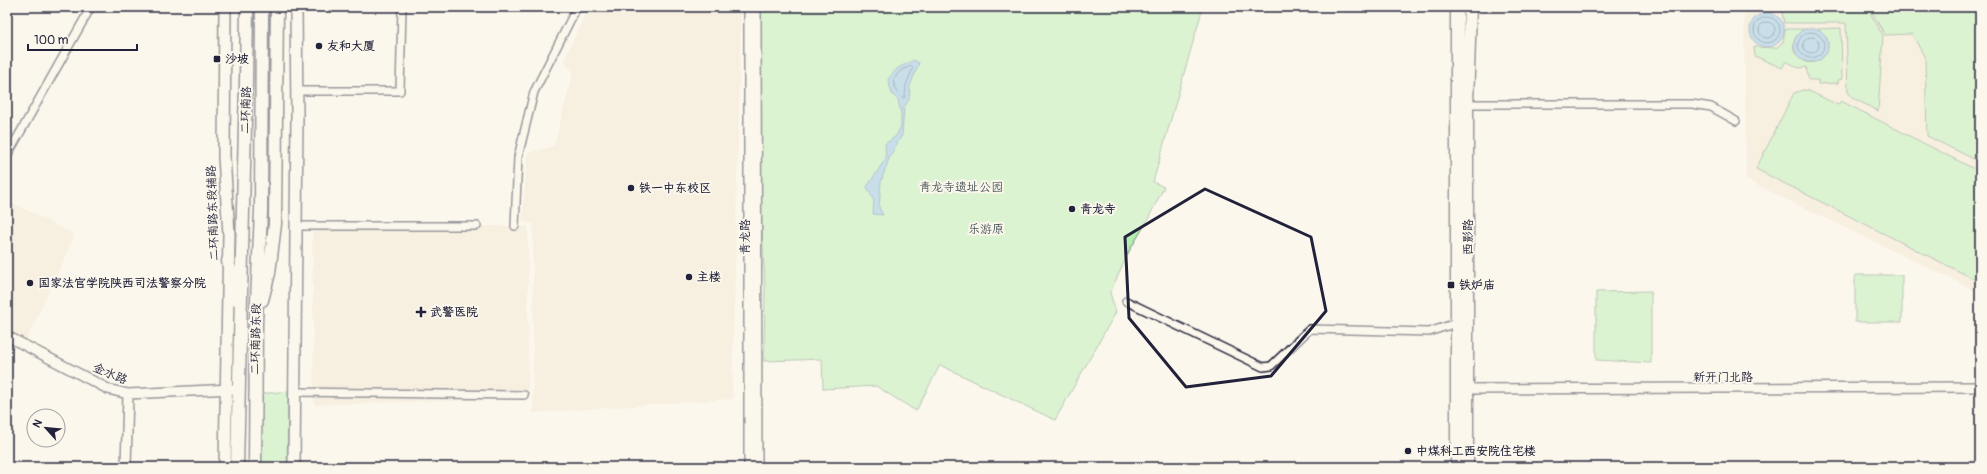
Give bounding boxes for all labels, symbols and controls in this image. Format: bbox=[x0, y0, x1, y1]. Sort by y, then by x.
scale bar bbox=[28, 26, 137, 52]
text: 100 m bbox=[34, 33, 69, 48]
place label: 友和大厦 bbox=[327, 39, 375, 54]
marker: 友和大厦 bbox=[314, 41, 324, 51]
place label: 沙坡 bbox=[225, 52, 249, 67]
marker: 沙坡 bbox=[212, 54, 222, 64]
street label: 二环南路 bbox=[238, 86, 254, 134]
street label: 二环南路东段辅路 bbox=[204, 165, 222, 261]
park label: 青龙寺遗址公园 bbox=[919, 180, 1003, 195]
place label: 铁一中东校区 bbox=[639, 181, 711, 196]
marker: 铁一中东校区 bbox=[626, 183, 636, 193]
place label: 青龙寺 bbox=[1080, 202, 1116, 217]
marker: 青龙寺 bbox=[1067, 204, 1077, 214]
street label: 青龙路 bbox=[738, 219, 753, 255]
street label: 西影路 bbox=[1461, 219, 1476, 255]
park label: 乐游原 bbox=[968, 222, 1004, 237]
place label: 主楼 bbox=[697, 270, 721, 285]
marker: 主楼 bbox=[684, 272, 694, 282]
place label: 国家法官学院陕西司法警察分院 bbox=[38, 276, 206, 291]
marker: 国家法官学院陕西司法警察分院 bbox=[25, 278, 35, 288]
place label: 铁炉庙 bbox=[1459, 278, 1495, 293]
marker: 铁炉庙 bbox=[1446, 280, 1456, 290]
street label: 二环南路东段 bbox=[248, 303, 264, 375]
place label: 武警医院 bbox=[430, 305, 478, 320]
marker: 武警医院 bbox=[415, 306, 427, 318]
street label: 金水路 bbox=[90, 360, 130, 388]
street label: 新开门北路 bbox=[1693, 370, 1753, 385]
north arrow bbox=[26, 408, 66, 448]
text: N bbox=[30, 417, 45, 430]
place label: 中煤科工西安院住宅楼 bbox=[1416, 444, 1536, 459]
marker: 中煤科工西安院住宅楼 bbox=[1403, 446, 1413, 456]

